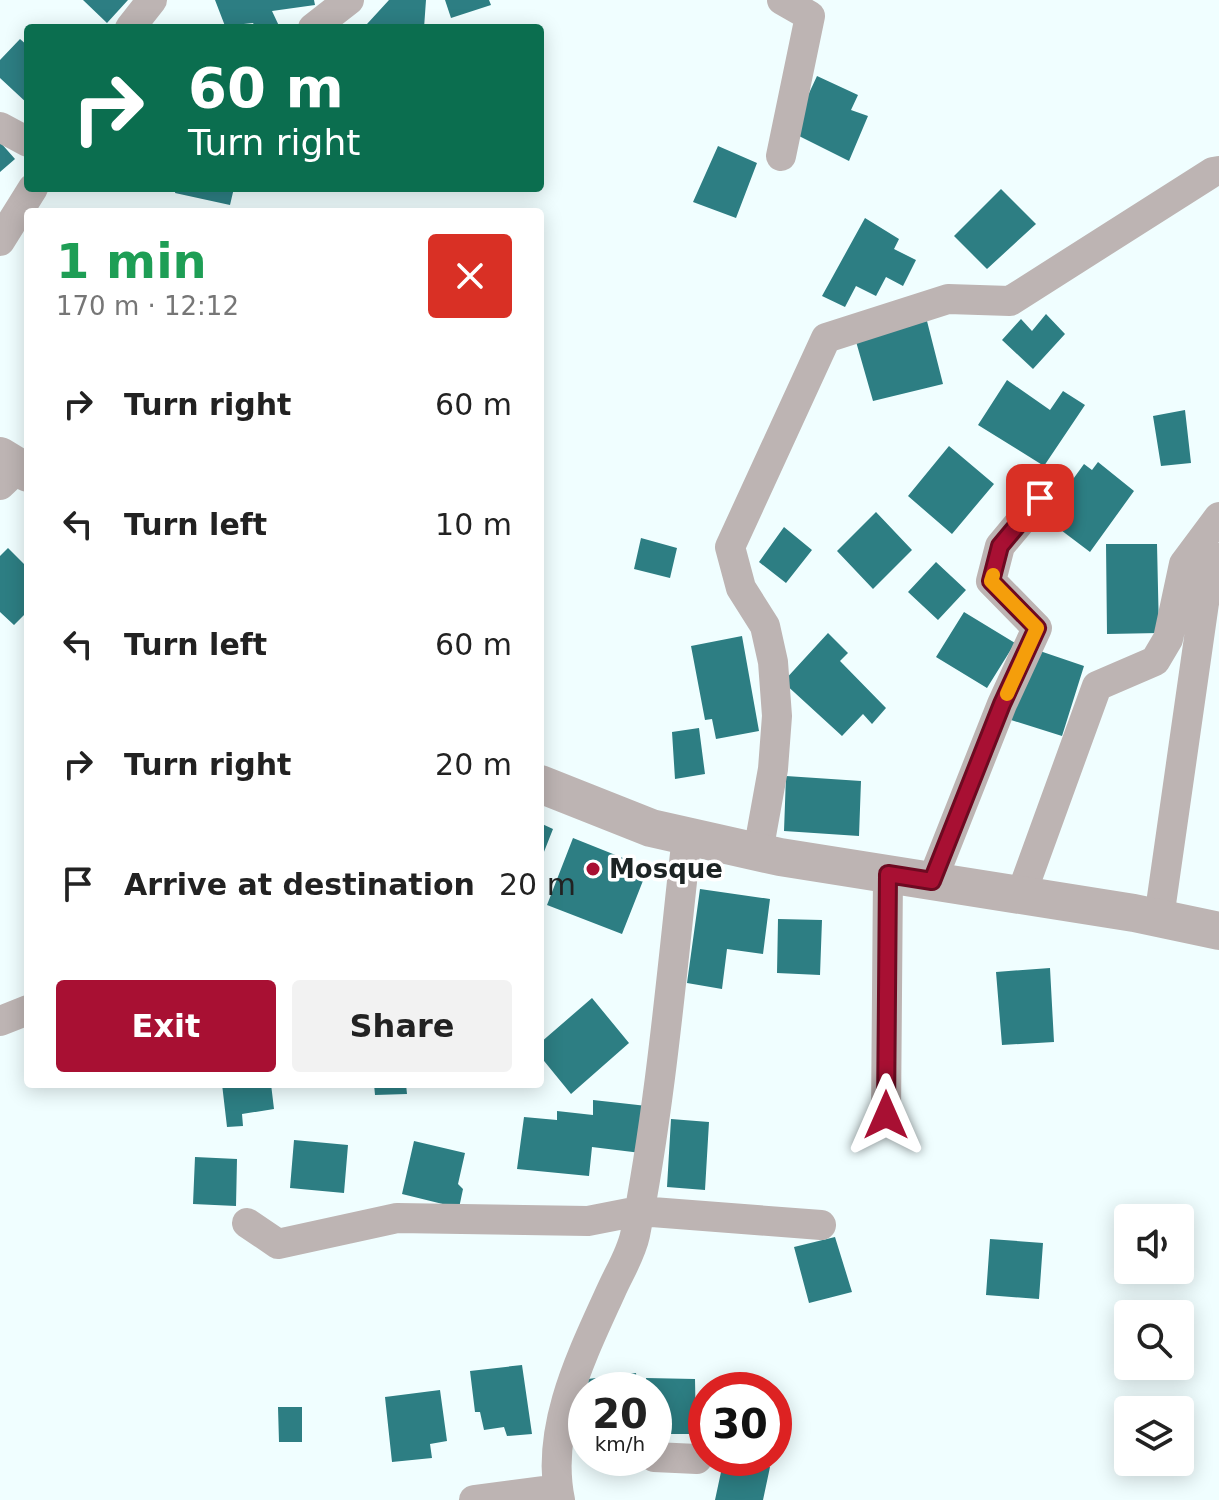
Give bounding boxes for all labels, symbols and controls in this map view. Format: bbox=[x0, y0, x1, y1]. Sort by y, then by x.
text: 60 m bbox=[188, 55, 344, 120]
icon: right bbox=[56, 56, 160, 160]
text: Turn right bbox=[188, 122, 360, 163]
text: 1 min bbox=[56, 233, 207, 289]
button: close bbox=[428, 234, 512, 318]
text: 170 m · 12:12 bbox=[56, 291, 239, 321]
icon: right bbox=[56, 382, 100, 426]
text: Turn right bbox=[124, 387, 291, 422]
text: 60 m bbox=[435, 387, 512, 422]
pin bbox=[1006, 464, 1074, 532]
icon: arrive bbox=[1018, 476, 1062, 520]
icon: left bbox=[56, 502, 100, 546]
text: Turn left bbox=[124, 507, 267, 542]
text: 10 m bbox=[435, 507, 512, 542]
icon: left bbox=[56, 622, 100, 666]
text: Turn left bbox=[124, 627, 267, 662]
text: 60 m bbox=[435, 627, 512, 662]
icon: right bbox=[56, 742, 100, 786]
text: Turn right bbox=[124, 747, 291, 782]
text: 20 m bbox=[435, 747, 512, 782]
place label: Mosque bbox=[609, 854, 723, 884]
marker: Mosque bbox=[584, 860, 602, 878]
icon: arrive bbox=[56, 862, 100, 906]
text: Arrive at destination bbox=[124, 867, 475, 902]
text: 20 m bbox=[499, 867, 576, 902]
button: Exit bbox=[56, 980, 276, 1072]
button: Share bbox=[292, 980, 512, 1072]
position arrow bbox=[844, 1073, 928, 1157]
map controls bbox=[1114, 1204, 1194, 1476]
button: sound bbox=[1114, 1204, 1194, 1284]
button: search bbox=[1114, 1300, 1194, 1380]
speed limit sign: 30 bbox=[688, 1372, 792, 1476]
text: 20 bbox=[592, 1391, 648, 1437]
button: layers bbox=[1114, 1396, 1194, 1476]
text: km/h bbox=[595, 1432, 645, 1456]

